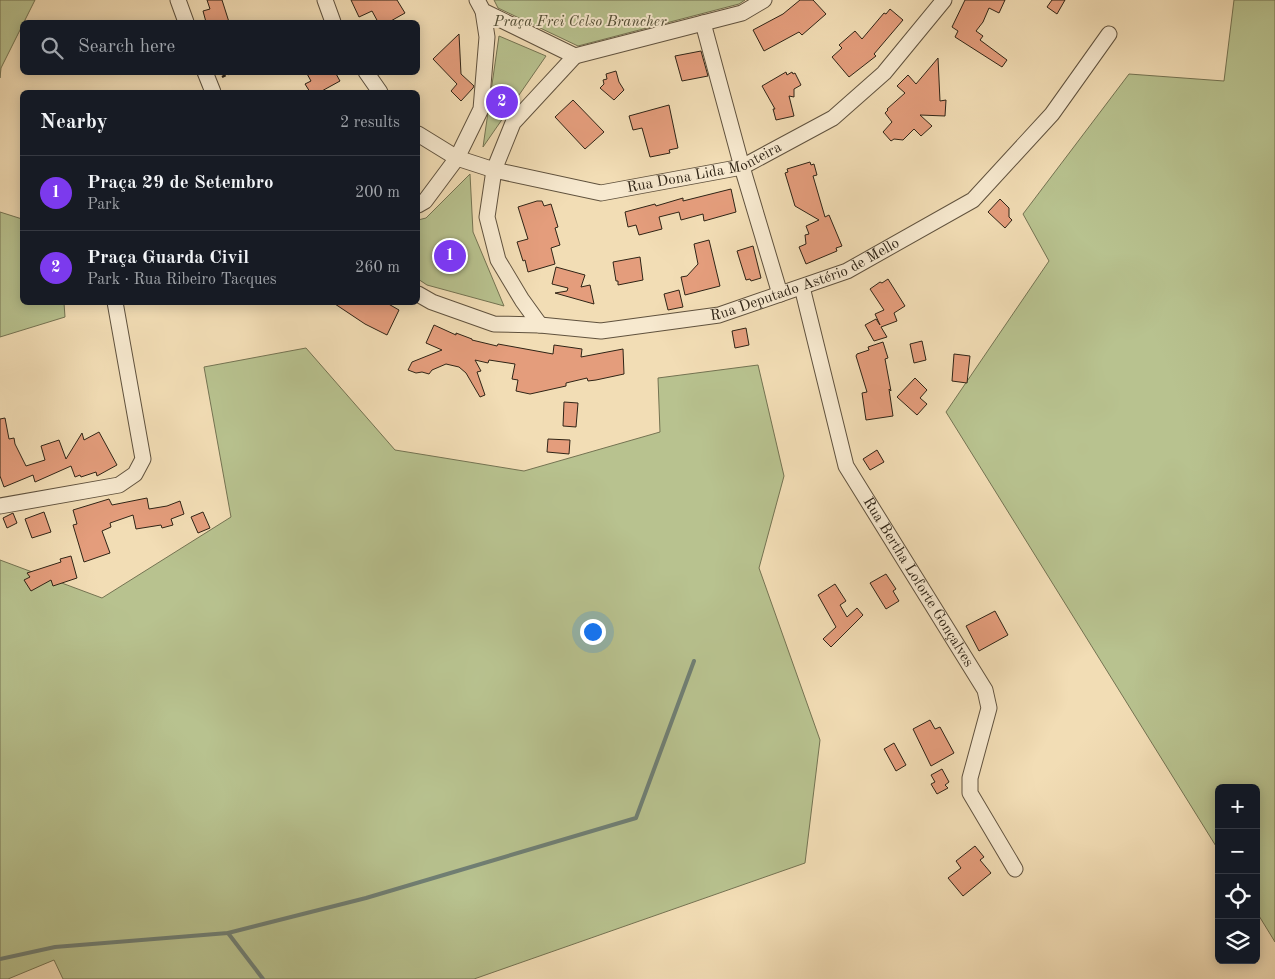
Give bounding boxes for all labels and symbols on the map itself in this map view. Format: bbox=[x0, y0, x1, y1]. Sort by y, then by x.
park label: Praça Frei Celso Brancher bbox=[493, 15, 667, 30]
pin: 2 bbox=[486, 83, 518, 121]
street label: Rua Dona Lida Monteira bbox=[626, 139, 785, 196]
street label: Rua Deputado Astério de Mello bbox=[709, 236, 902, 324]
pin: 1 bbox=[434, 237, 466, 275]
street label: Rua Bertha Loforte Gonçalves bbox=[860, 495, 976, 670]
your location bbox=[580, 619, 606, 645]

